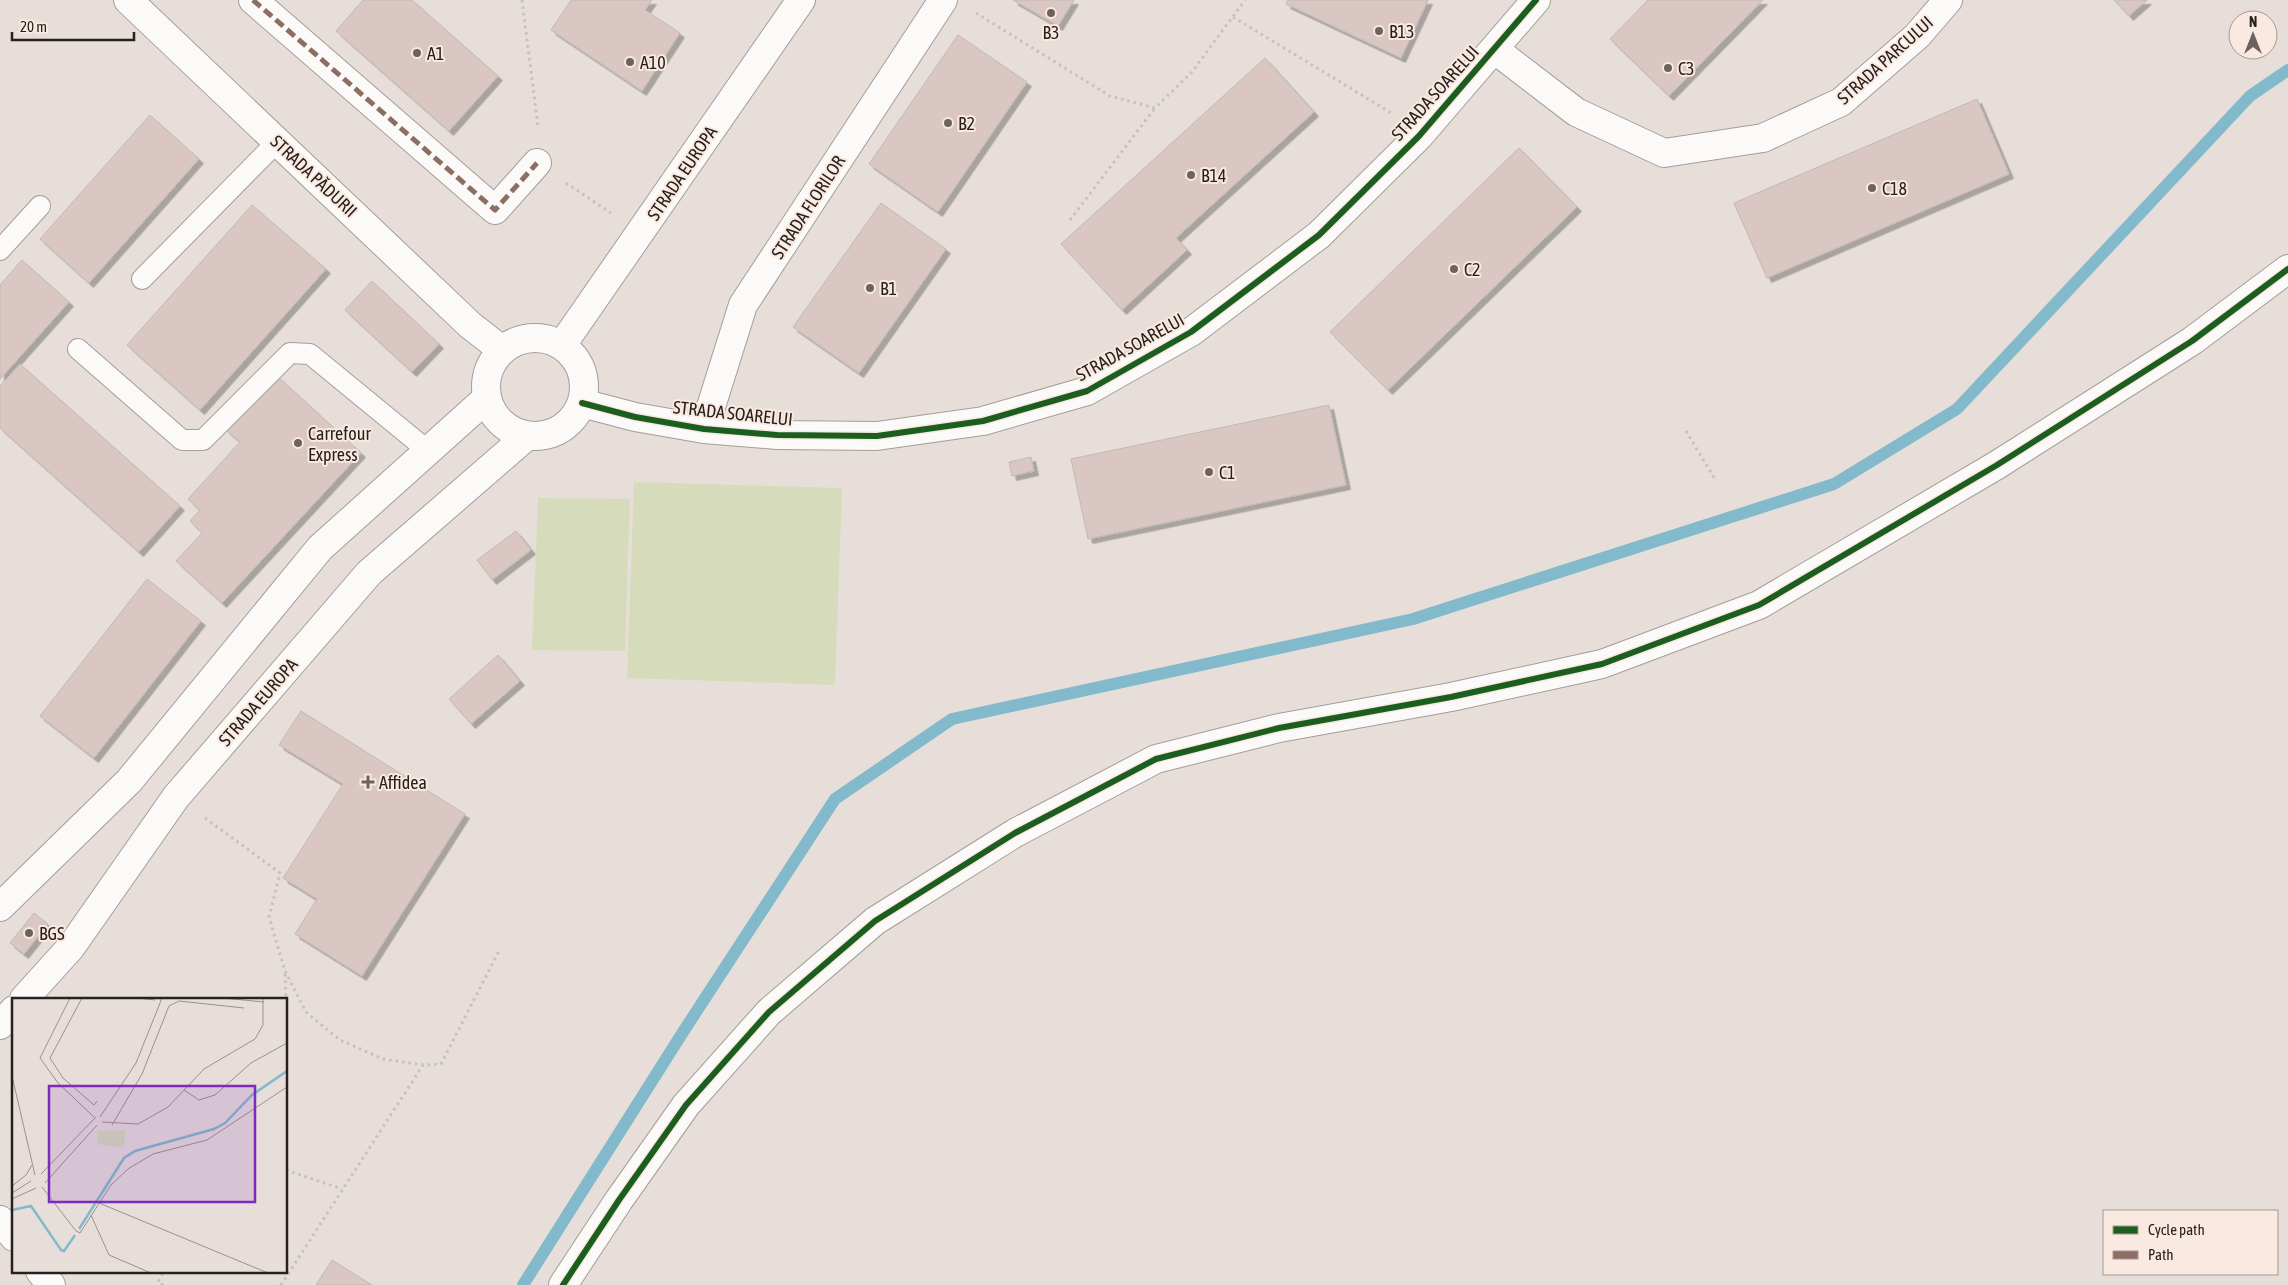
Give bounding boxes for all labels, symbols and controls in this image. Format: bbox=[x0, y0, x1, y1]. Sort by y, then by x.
marker: B3 bbox=[1045, 7, 1057, 19]
scale bar bbox=[12, 10, 135, 42]
north arrow bbox=[2228, 10, 2278, 60]
street label: STRADA PARCULUI bbox=[1833, 12, 1937, 108]
text: N bbox=[2249, 14, 2257, 30]
text: 20 m bbox=[20, 18, 47, 35]
place label: B13 bbox=[1389, 21, 1414, 42]
place label: B3 bbox=[1043, 22, 1060, 43]
marker: B13 bbox=[1373, 25, 1385, 37]
street label: STRADA SOARELUI bbox=[1387, 41, 1483, 145]
place label: A1 bbox=[427, 43, 444, 64]
marker: A1 bbox=[411, 47, 423, 59]
place label: A10 bbox=[640, 52, 666, 73]
marker: A10 bbox=[624, 56, 636, 68]
place label: C3 bbox=[1678, 58, 1695, 79]
marker: C3 bbox=[1662, 62, 1674, 74]
place label: B2 bbox=[958, 113, 975, 134]
marker: B2 bbox=[942, 117, 954, 129]
street label: STRADA EUROPA bbox=[643, 122, 721, 224]
street label: STRADA PĂDURII bbox=[266, 131, 362, 221]
street label: STRADA FLORILOR bbox=[767, 151, 849, 263]
place label: B14 bbox=[1201, 165, 1226, 186]
marker: B14 bbox=[1185, 169, 1197, 181]
place label: C18 bbox=[1882, 178, 1907, 199]
marker: C18 bbox=[1866, 182, 1878, 194]
place label: C2 bbox=[1464, 259, 1481, 280]
marker: C2 bbox=[1448, 263, 1460, 275]
place label: B1 bbox=[880, 278, 897, 299]
marker: B1 bbox=[864, 282, 876, 294]
street label: STRADA SOARELUI bbox=[1072, 309, 1188, 385]
street label: STRADA SOARELUI bbox=[672, 396, 794, 430]
place label: Carrefour Express bbox=[308, 423, 371, 465]
marker: Carrefour Express bbox=[292, 437, 304, 449]
place label: C1 bbox=[1219, 462, 1236, 483]
marker: C1 bbox=[1203, 466, 1215, 478]
street label: STRADA EUROPA bbox=[214, 654, 302, 750]
place label: Affidea bbox=[379, 772, 427, 793]
marker: Affidea bbox=[361, 775, 375, 789]
place label: BGS bbox=[39, 923, 65, 944]
marker: BGS bbox=[23, 927, 35, 939]
inset map bbox=[12, 998, 288, 1272]
legend bbox=[2103, 1210, 2278, 1275]
text: Cycle path bbox=[2148, 1221, 2205, 1238]
text: Path bbox=[2148, 1246, 2174, 1263]

